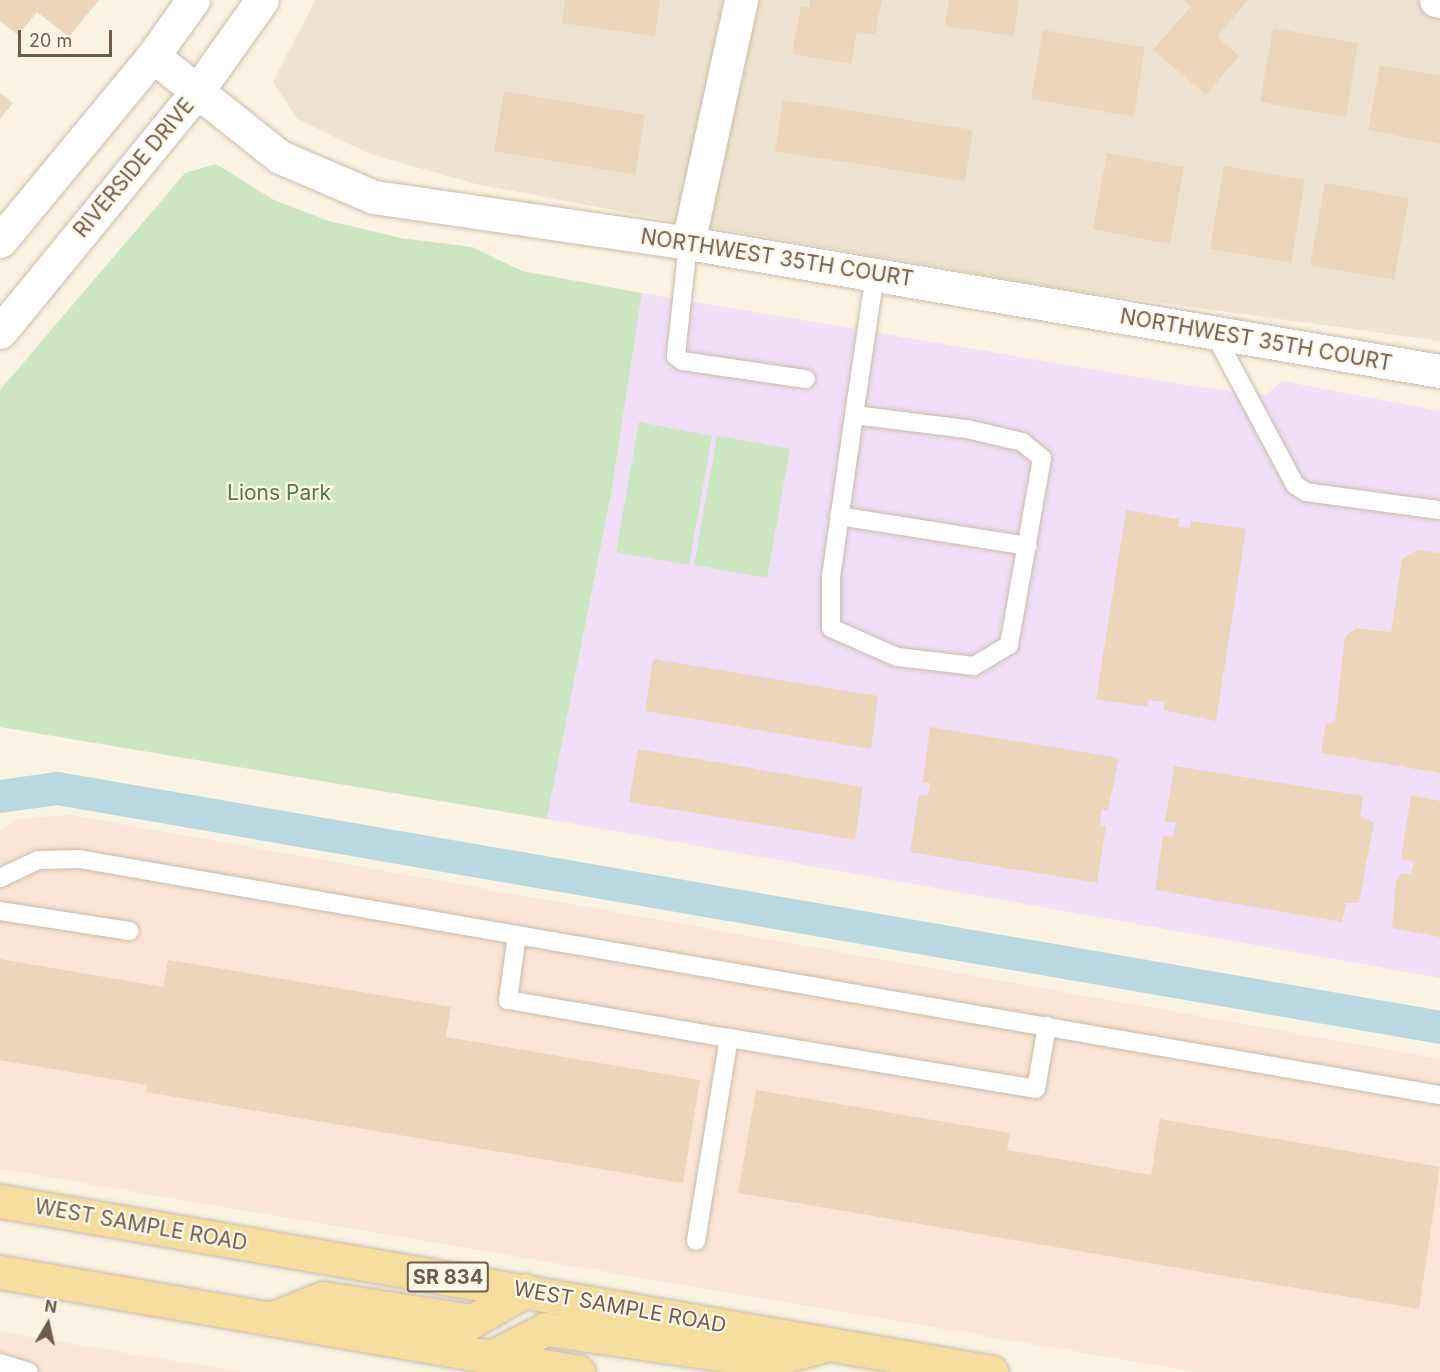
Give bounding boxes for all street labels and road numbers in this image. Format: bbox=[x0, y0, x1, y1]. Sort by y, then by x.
street label: RIVERSIDE DRIVE bbox=[68, 93, 200, 243]
street label: NORTHWEST 35TH COURT bbox=[639, 224, 915, 292]
street label: NORTHWEST 35TH COURT bbox=[1118, 304, 1394, 376]
street label: WEST SAMPLE ROAD bbox=[33, 1194, 249, 1256]
road number: SR 834 bbox=[406, 1260, 490, 1294]
street label: WEST SAMPLE ROAD bbox=[512, 1276, 728, 1338]

